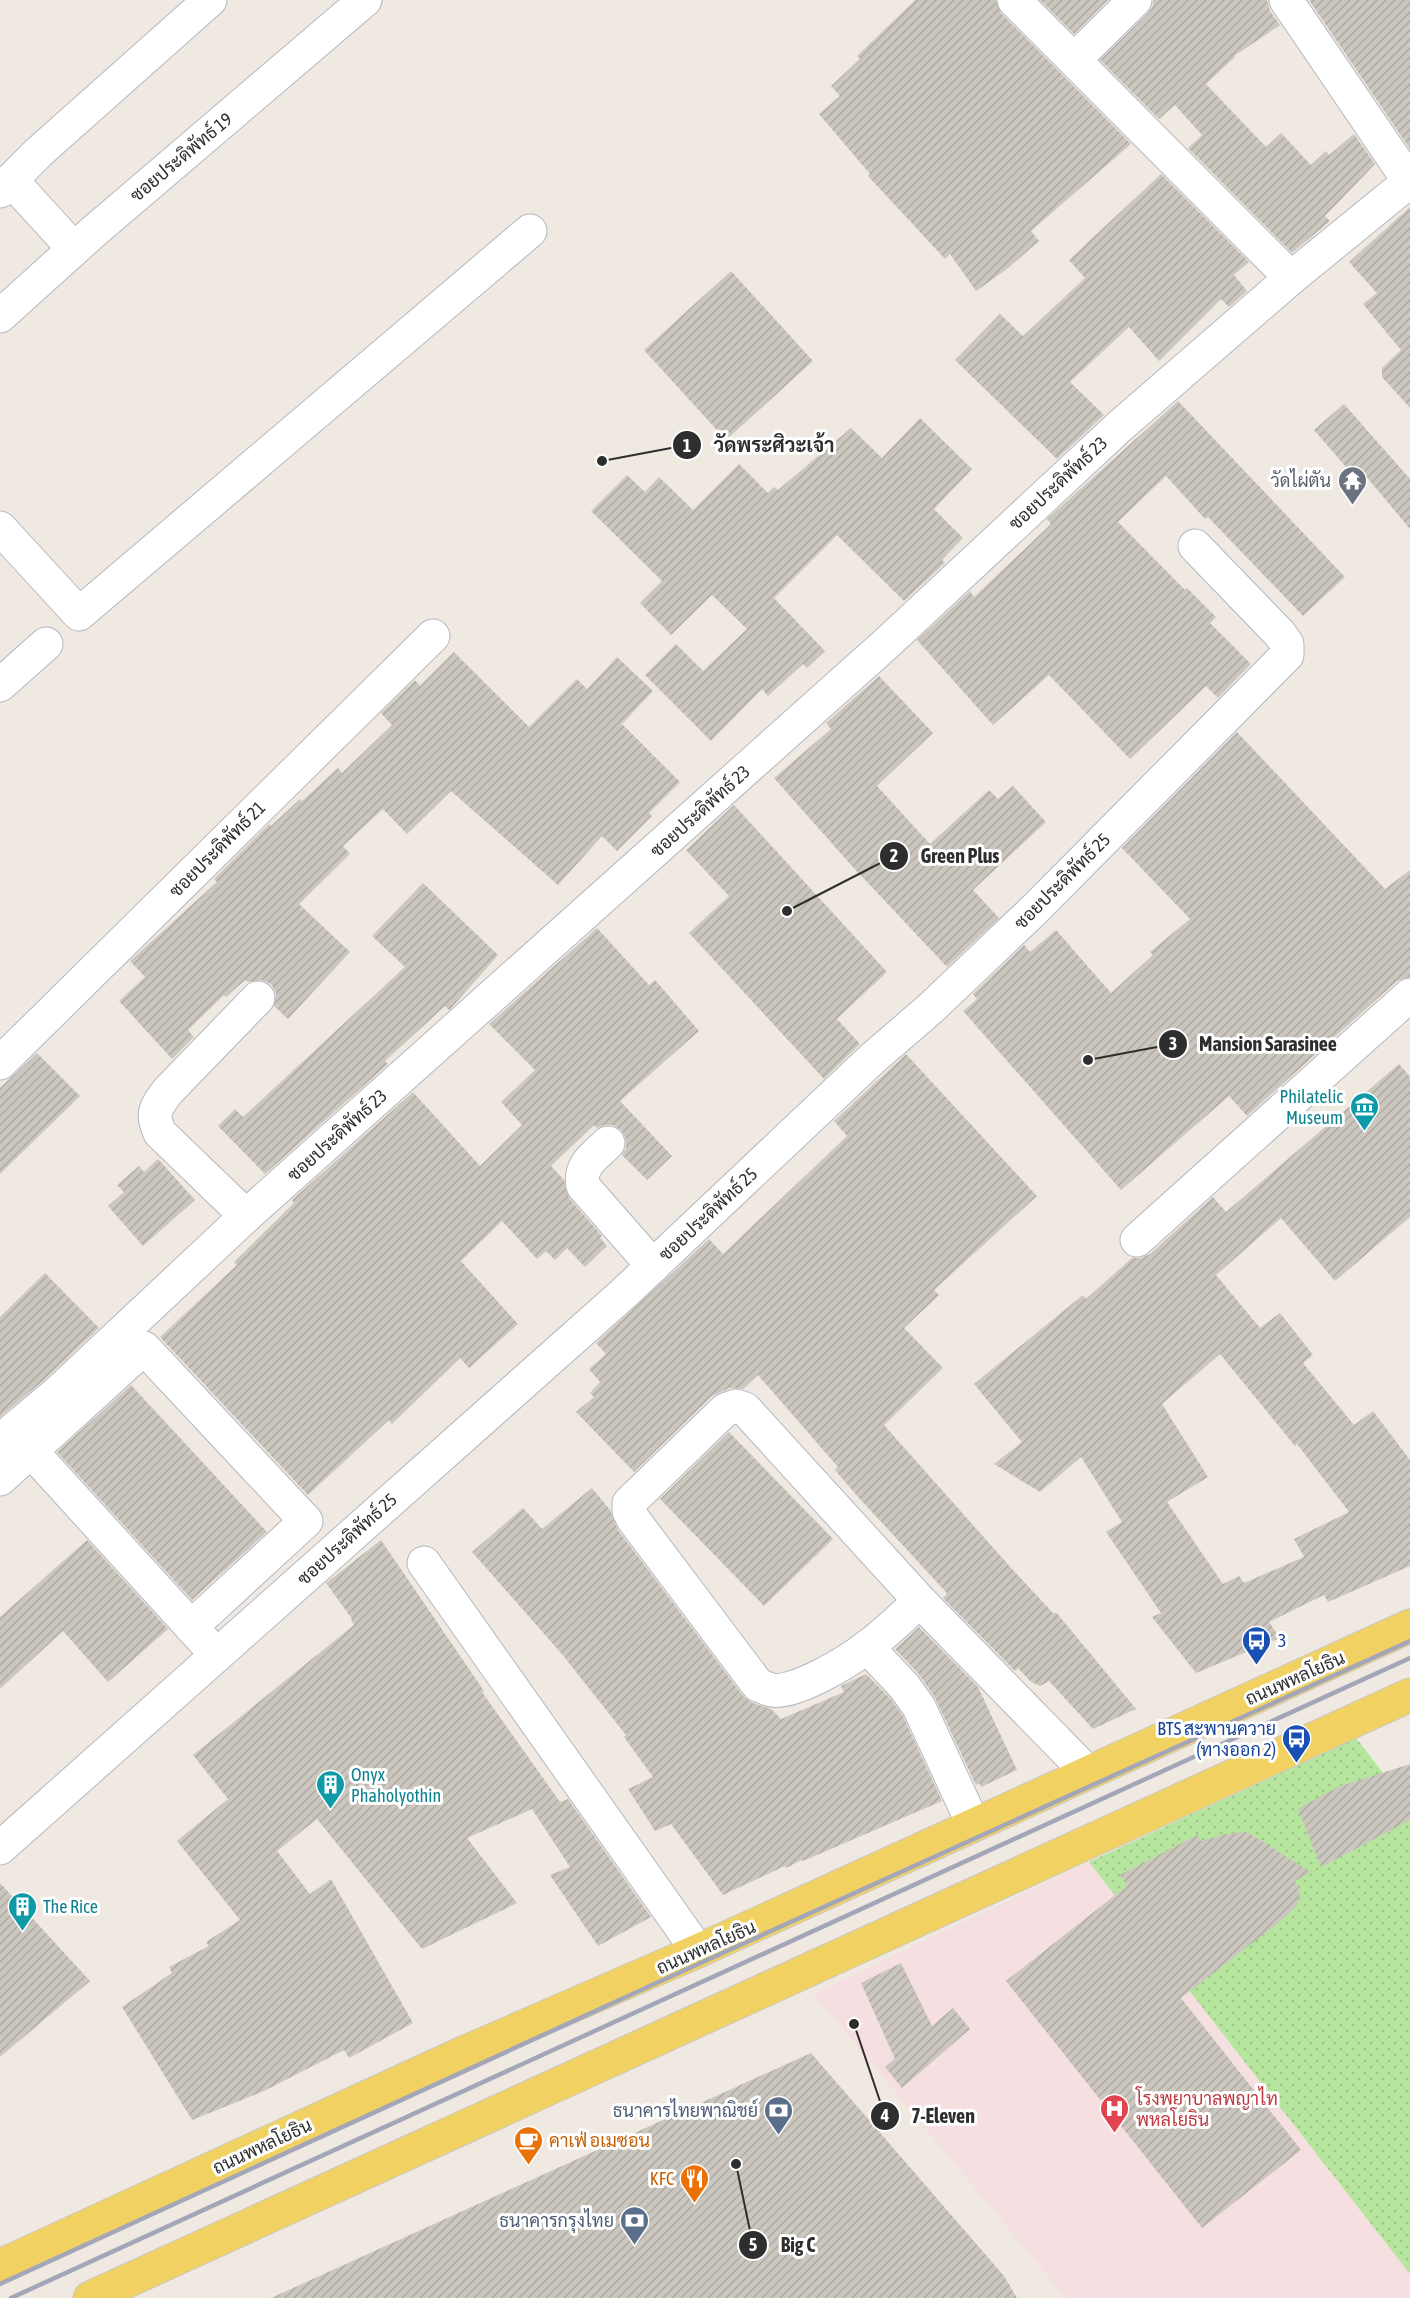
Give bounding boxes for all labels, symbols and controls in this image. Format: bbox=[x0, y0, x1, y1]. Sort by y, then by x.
street label: ซอยประดิพัทธ์ 19 bbox=[124, 107, 236, 206]
callout: วัดพระศิวะเจ้า bbox=[672, 426, 847, 464]
street label: ซอยประดิพัทธ์ 23 bbox=[1003, 431, 1111, 534]
text: วัดพระศิวะเจ้า bbox=[714, 432, 834, 456]
text: 1 bbox=[683, 435, 691, 456]
temple icon: วัดไผ่ตัน bbox=[1336, 464, 1368, 506]
place label: วัดไผ่ตัน bbox=[1271, 468, 1331, 491]
street label: ซอยประดิพัทธ์ 23 bbox=[645, 759, 754, 861]
street label: ซอยประดิพัทธ์ 21 bbox=[163, 795, 269, 901]
street label: ซอยประดิพัทธ์ 25 bbox=[1008, 827, 1114, 933]
callout: Green Plus bbox=[879, 837, 1012, 875]
text: Green Plus bbox=[921, 844, 999, 867]
text: 2 bbox=[890, 845, 898, 866]
callout: Mansion Sarasinee bbox=[1158, 1025, 1349, 1063]
text: Mansion Sarasinee bbox=[1199, 1032, 1337, 1055]
text: 3 bbox=[1169, 1033, 1177, 1054]
street label: ซอยประดิพัทธ์ 23 bbox=[282, 1083, 391, 1185]
place label: Philatelic Museum bbox=[1279, 1086, 1343, 1128]
museum icon: Philatelic Museum bbox=[1348, 1090, 1380, 1132]
street label: ซอยประดิพัทธ์ 25 bbox=[653, 1162, 761, 1265]
street label: ซอยประดิพัทธ์ 25 bbox=[292, 1487, 401, 1589]
bus stop icon: 3 bbox=[1241, 1624, 1273, 1666]
place label: 3 bbox=[1278, 1630, 1286, 1651]
street label: ถนนพหลโยธิน bbox=[1241, 1645, 1348, 1709]
place label: BTS สะพานควาย (ทางออก 2) bbox=[1157, 1718, 1276, 1760]
bus stop icon: BTS สะพานควาย (ทางออก 2) bbox=[1281, 1722, 1313, 1764]
place label: Onyx Phaholyothin bbox=[351, 1764, 441, 1806]
building icon: Onyx Phaholyothin bbox=[314, 1768, 346, 1810]
building icon: The Rice bbox=[6, 1890, 38, 1932]
place label: The Rice bbox=[43, 1896, 98, 1917]
street label: ถนนพหลโยธิน bbox=[652, 1914, 759, 1978]
place label: โรงพยาบาลพญาไท พหลโยธิน bbox=[1135, 2086, 1278, 2130]
hospital icon: โรงพยาบาลพญาไท พหลโยธิน bbox=[1099, 2092, 1131, 2134]
bank icon: ธนาคารไทยพาณิชย์ bbox=[763, 2094, 795, 2136]
callout: 7-Eleven bbox=[870, 2097, 987, 2135]
place label: ธนาคารไทยพาณิชย์ bbox=[613, 2098, 758, 2121]
text: 7-Eleven bbox=[911, 2104, 975, 2127]
text: 4 bbox=[880, 2105, 889, 2126]
street label: ถนนพหลโยธิน bbox=[208, 2112, 315, 2178]
cafe icon: คาเฟ่ อเมซอน bbox=[512, 2124, 544, 2166]
place label: คาเฟ่ อเมซอน bbox=[549, 2130, 650, 2151]
restaurant icon: KFC bbox=[679, 2162, 711, 2204]
place label: KFC bbox=[650, 2168, 674, 2189]
bank icon: ธนาคารกรุงไทย bbox=[619, 2204, 651, 2246]
place label: ธนาคารกรุงไทย bbox=[499, 2208, 614, 2233]
callout: Big C bbox=[738, 2226, 827, 2264]
text: Big C bbox=[781, 2233, 815, 2256]
text: 5 bbox=[749, 2234, 757, 2255]

